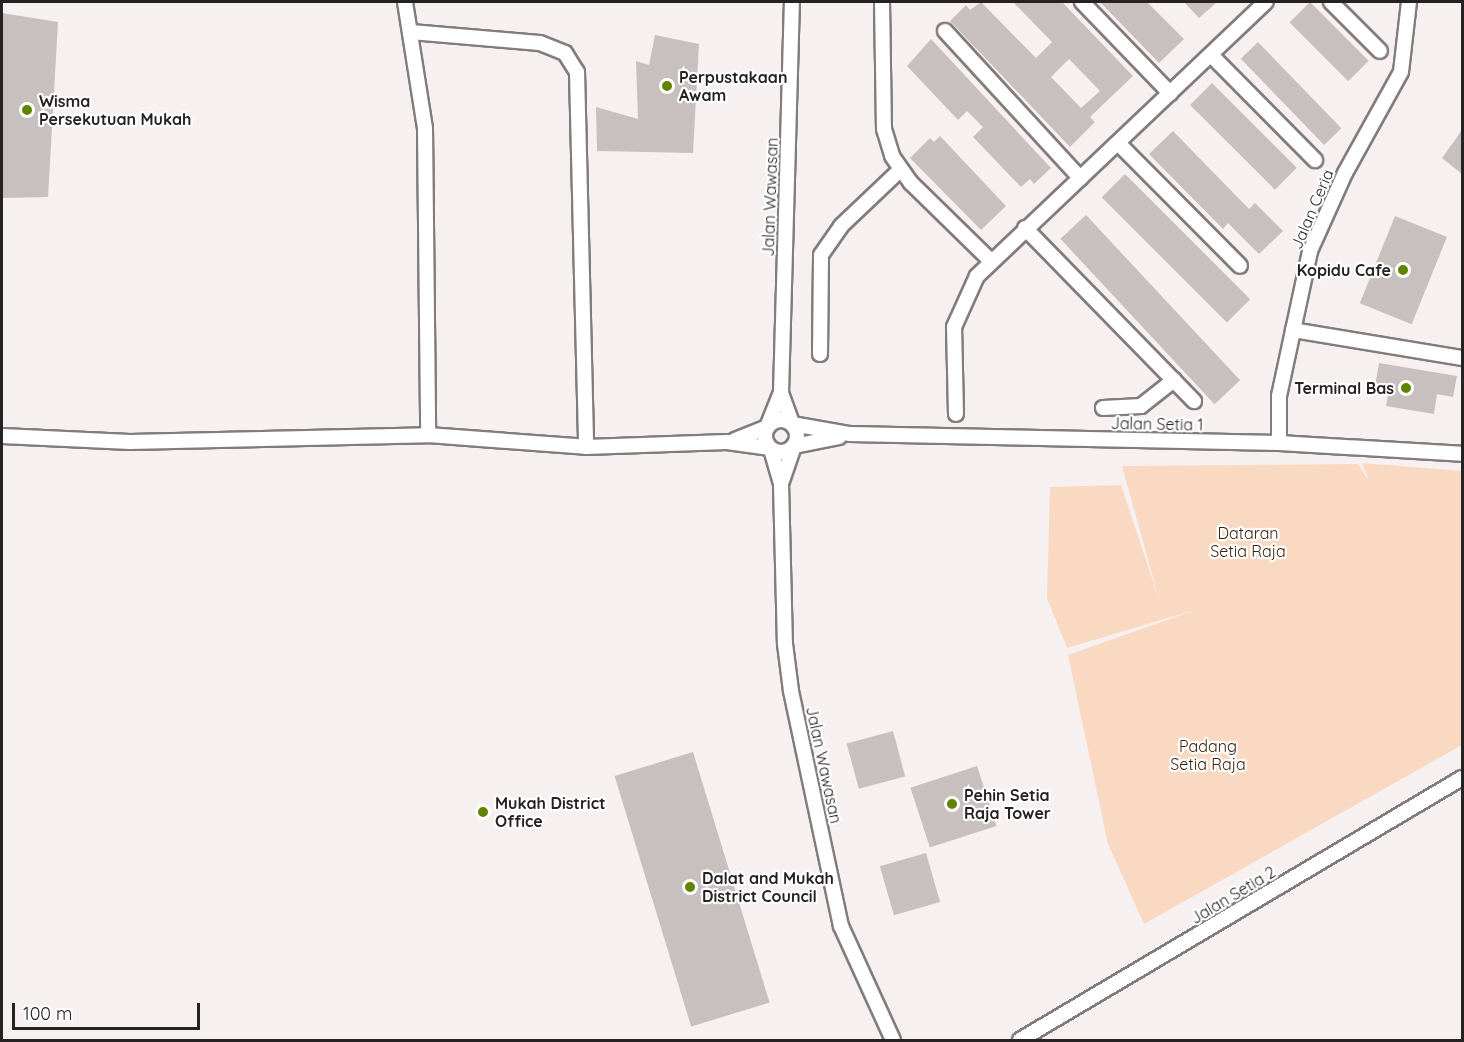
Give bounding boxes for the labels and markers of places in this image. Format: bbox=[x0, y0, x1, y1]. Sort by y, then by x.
place label: Perpustakaan Awam bbox=[679, 67, 787, 105]
marker: Perpustakaan Awam bbox=[660, 79, 674, 93]
place label: Wisma Persekutuan Mukah bbox=[39, 91, 191, 129]
marker: Wisma Persekutuan Mukah bbox=[20, 103, 34, 117]
place label: Kopidu Cafe bbox=[1297, 260, 1391, 280]
marker: Kopidu Cafe bbox=[1396, 263, 1410, 277]
place label: Terminal Bas bbox=[1294, 378, 1394, 398]
marker: Terminal Bas bbox=[1399, 381, 1413, 395]
place label: Pehin Setia Raja Tower bbox=[964, 785, 1051, 823]
place label: Mukah District Office bbox=[495, 793, 605, 831]
marker: Pehin Setia Raja Tower bbox=[945, 797, 959, 811]
marker: Mukah District Office bbox=[476, 805, 490, 819]
place label: Dalat and Mukah District Council bbox=[702, 868, 834, 906]
marker: Dalat and Mukah District Council bbox=[683, 880, 697, 894]

